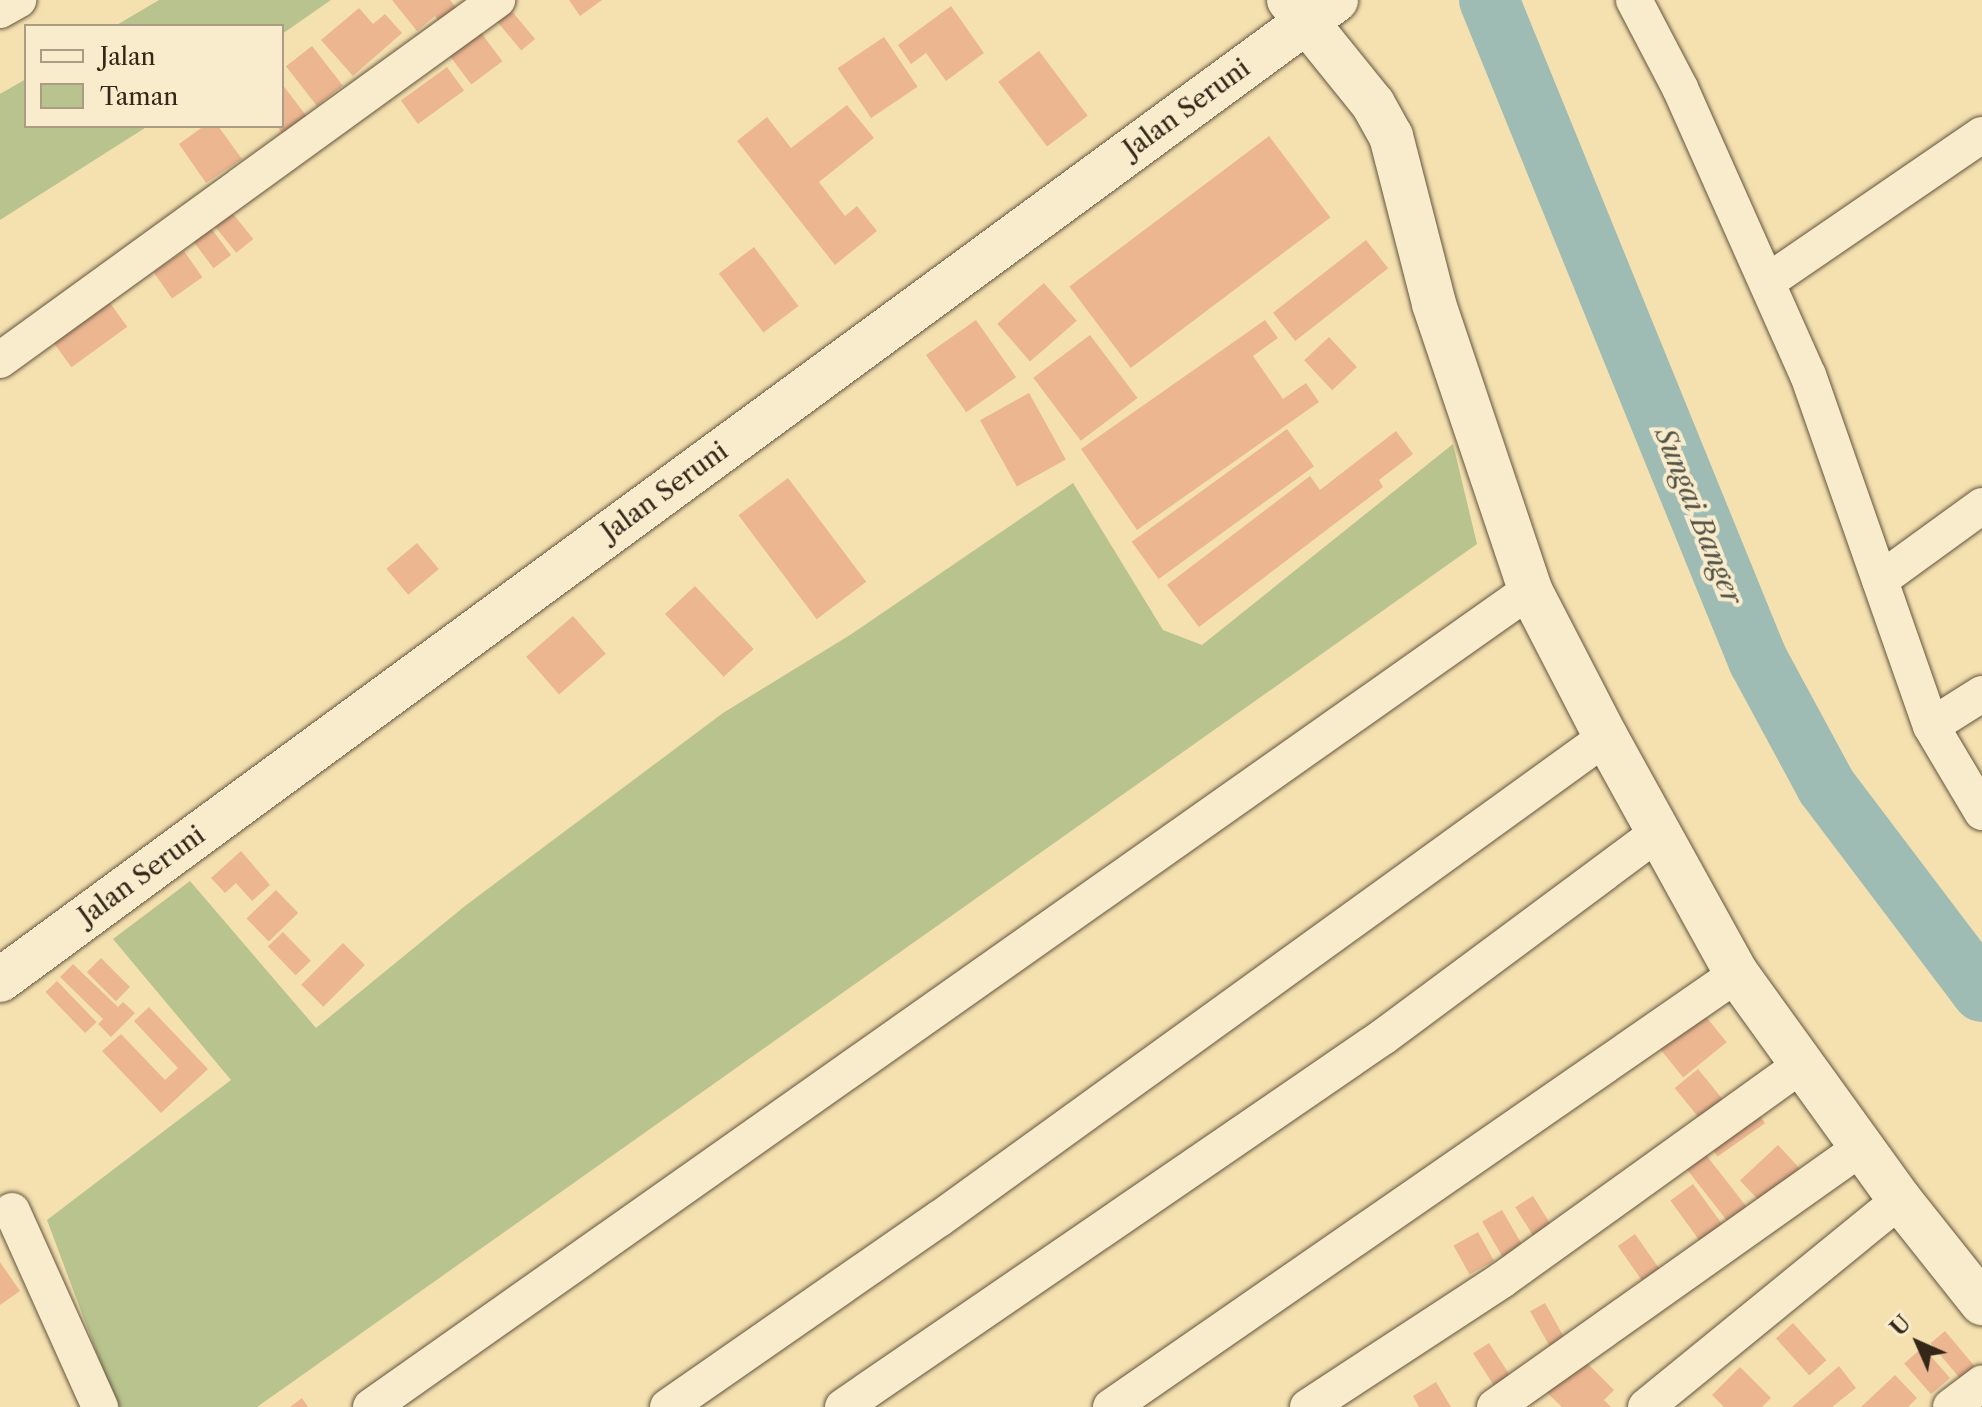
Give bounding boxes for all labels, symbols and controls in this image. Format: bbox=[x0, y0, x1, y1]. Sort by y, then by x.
legend bbox=[24, 24, 284, 128]
text: Jalan bbox=[100, 42, 156, 71]
street label: Jalan Seruni bbox=[1118, 53, 1256, 165]
text: Taman bbox=[100, 82, 178, 111]
water label: Sungai Banger bbox=[1648, 423, 1750, 609]
street label: Jalan Seruni bbox=[596, 436, 734, 548]
street label: Jalan Seruni bbox=[73, 820, 211, 932]
north arrow bbox=[1878, 1303, 1958, 1383]
text: U bbox=[1885, 1310, 1917, 1342]

